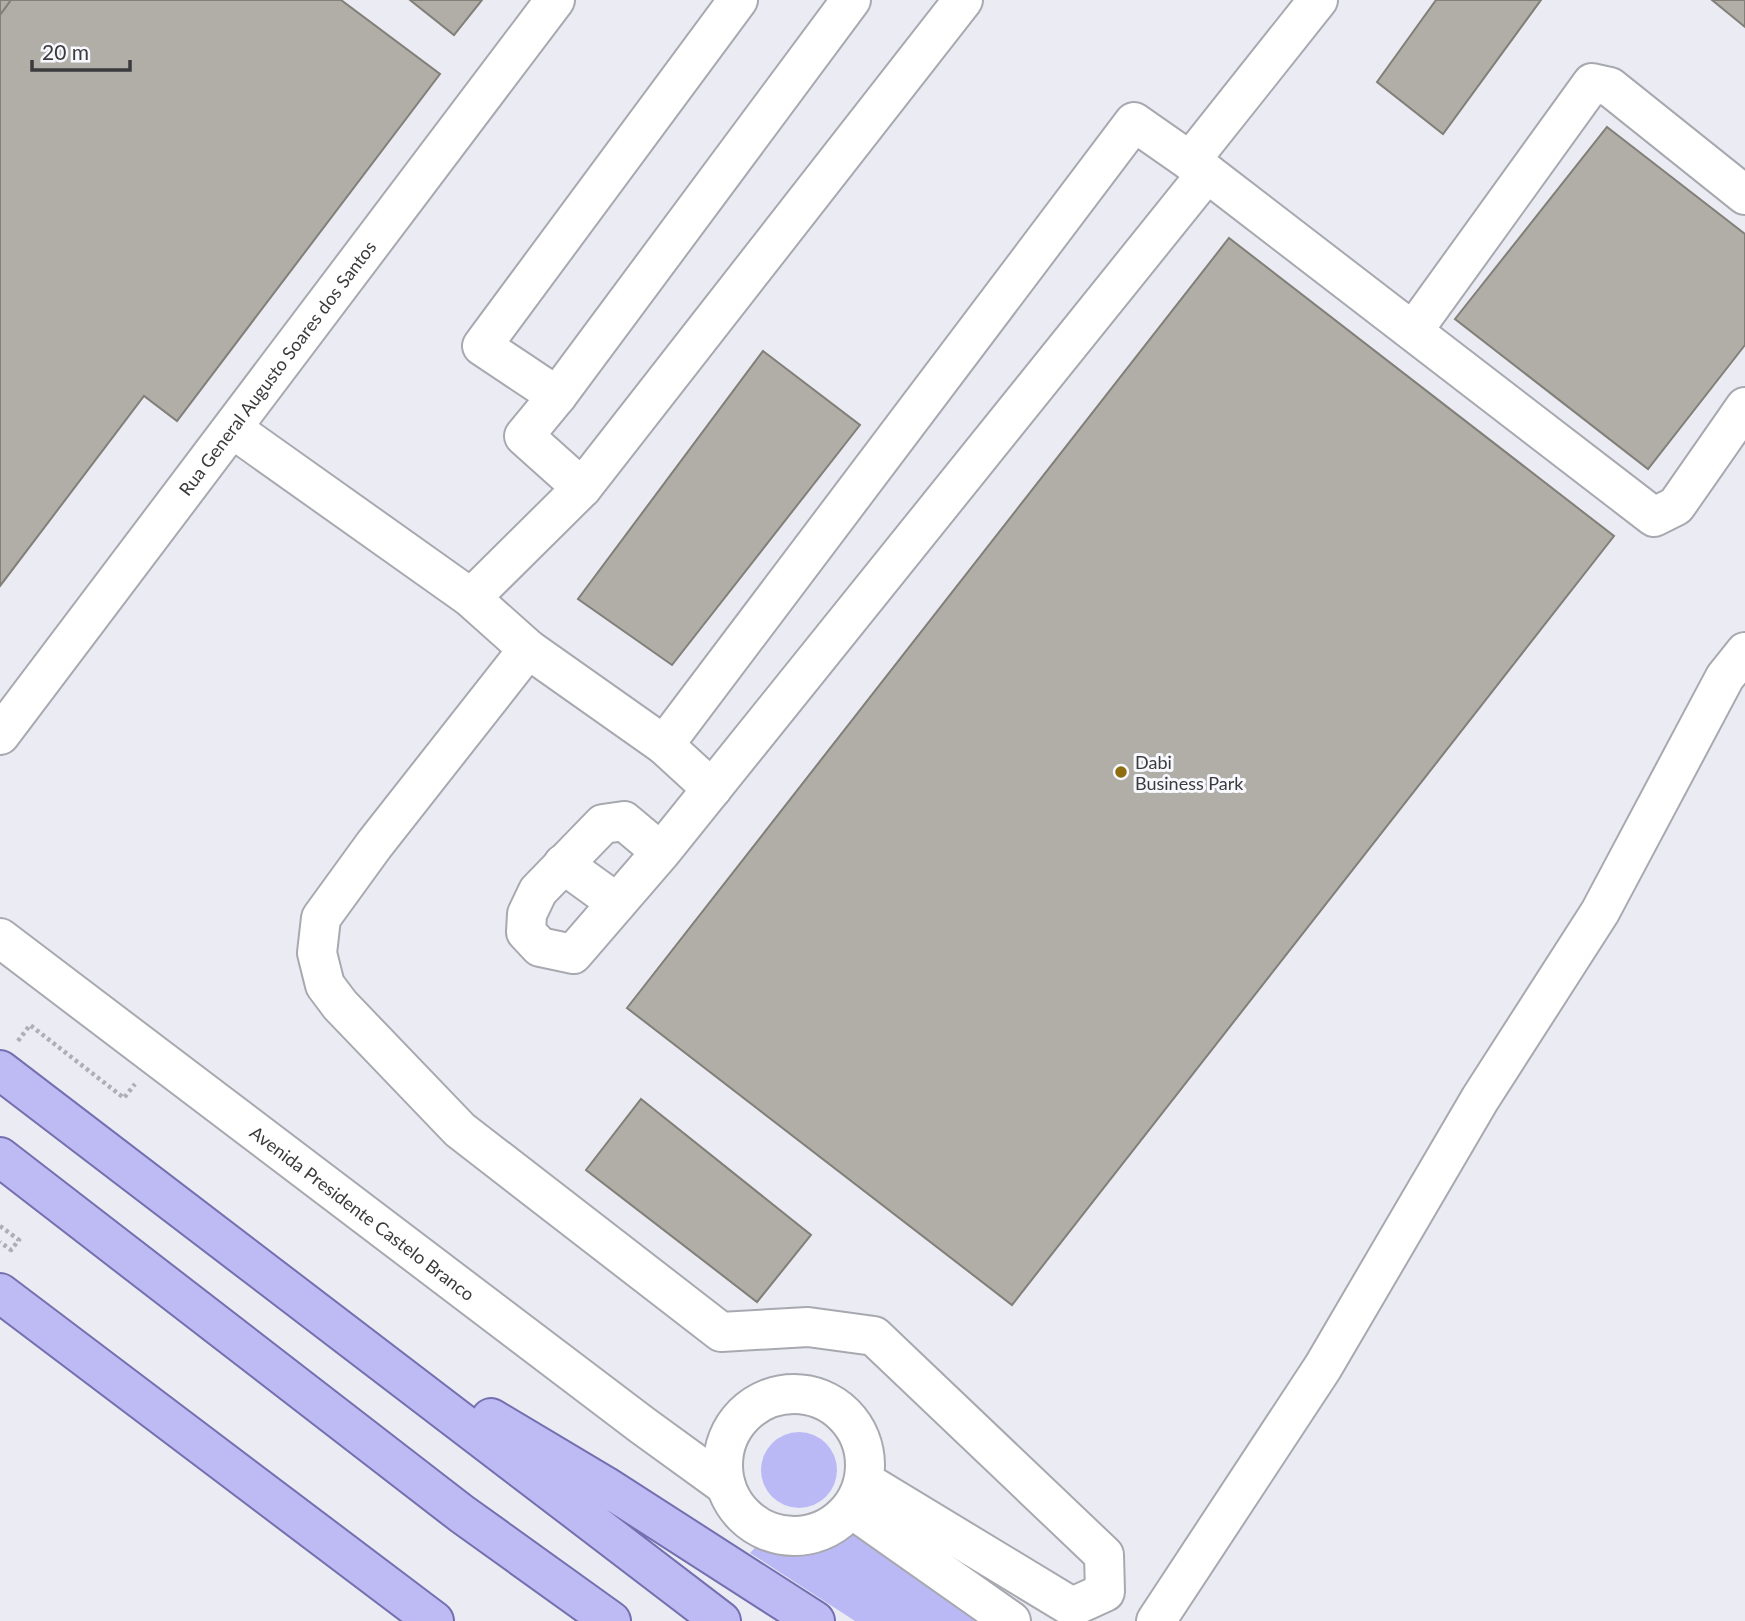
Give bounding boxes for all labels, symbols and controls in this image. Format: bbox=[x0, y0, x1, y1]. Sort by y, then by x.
scale bar bbox=[32, 28, 130, 72]
text: 20 m bbox=[42, 39, 89, 64]
street label: Rua General Augusto Soares dos Santos bbox=[174, 236, 381, 500]
place label: Dabi Business Park bbox=[1135, 751, 1244, 794]
marker: Dabi Business Park bbox=[1113, 764, 1129, 780]
street label: Avenida Presidente Castelo Branco bbox=[246, 1121, 479, 1305]

